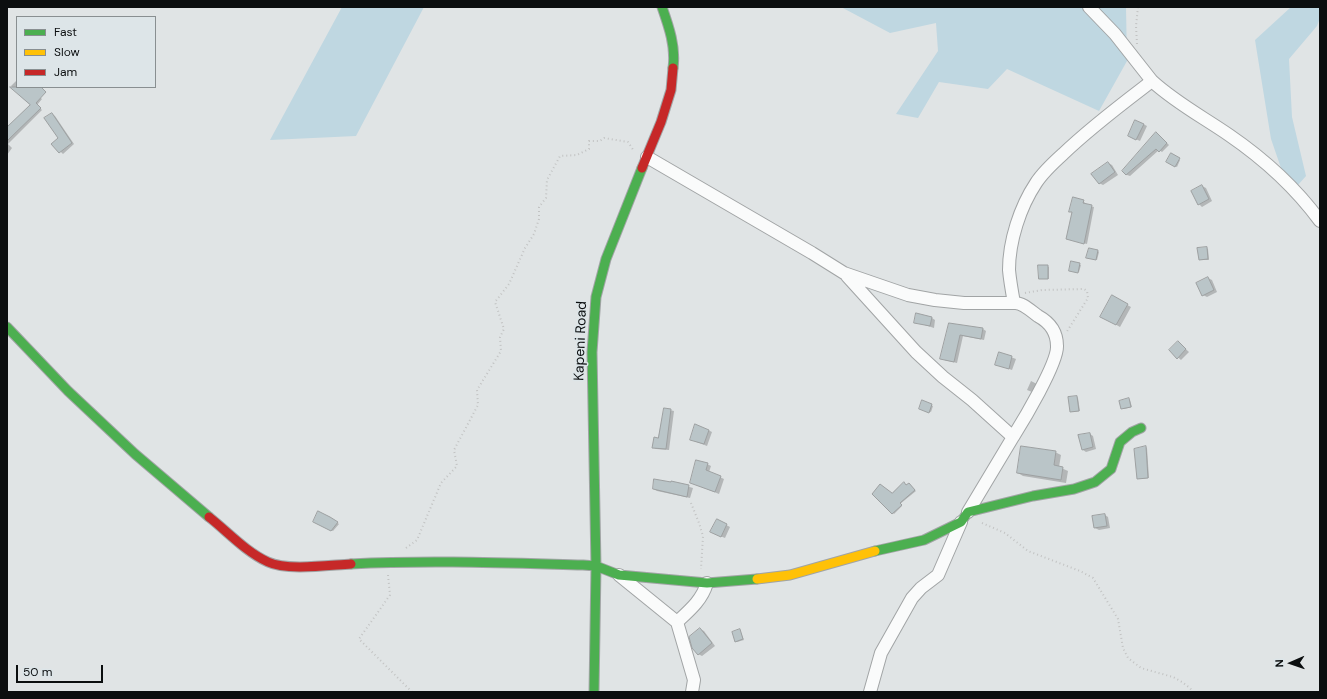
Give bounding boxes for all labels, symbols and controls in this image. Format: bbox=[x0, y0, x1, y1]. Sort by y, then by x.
legend bbox=[16, 16, 156, 88]
text: Fast bbox=[54, 24, 77, 40]
text: Slow bbox=[54, 44, 80, 60]
text: Jam bbox=[54, 64, 77, 80]
street label: Kapeni Road bbox=[571, 301, 591, 381]
north arrow bbox=[1271, 643, 1311, 683]
scale bar bbox=[18, 657, 105, 683]
text: N bbox=[1272, 659, 1286, 668]
text: 50 m bbox=[23, 664, 52, 680]

